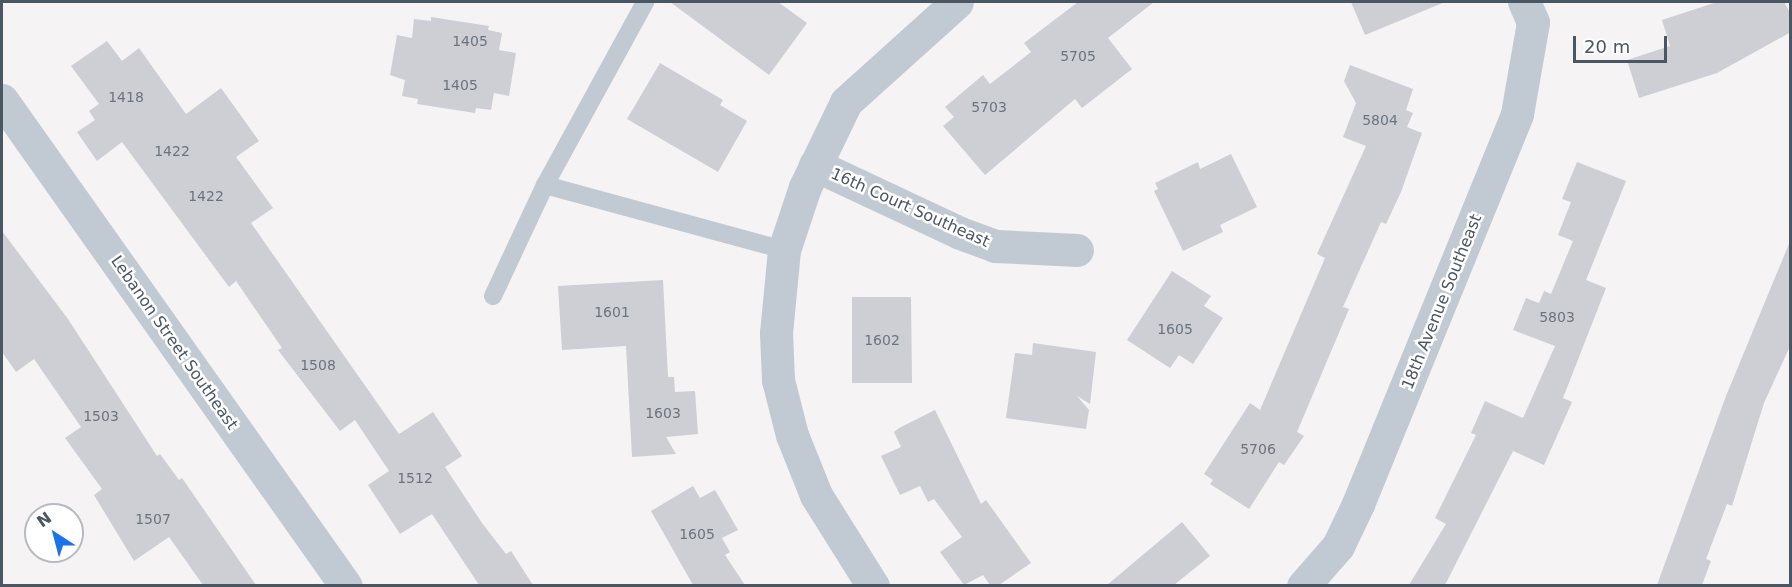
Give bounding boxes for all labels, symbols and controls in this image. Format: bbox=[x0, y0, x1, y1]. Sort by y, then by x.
scale bar bbox=[1576, 24, 1670, 62]
house number: 1405 bbox=[452, 33, 488, 49]
text: 20 m bbox=[1584, 36, 1630, 57]
house number: 5705 bbox=[1060, 48, 1096, 64]
house number: 1405 bbox=[442, 77, 478, 93]
house number: 1418 bbox=[108, 89, 144, 105]
house number: 5703 bbox=[971, 99, 1007, 115]
house number: 5804 bbox=[1362, 112, 1398, 128]
house number: 1422 bbox=[154, 143, 190, 159]
street label: 16th Court Southeast bbox=[828, 164, 992, 252]
house number: 1422 bbox=[188, 188, 224, 204]
street label: 18th Avenue Southeast bbox=[1398, 212, 1486, 392]
street label: Lebanon Street Southeast bbox=[106, 252, 242, 434]
house number: 1601 bbox=[594, 304, 630, 320]
house number: 5803 bbox=[1539, 309, 1575, 325]
house number: 1605 bbox=[1157, 321, 1193, 337]
house number: 1602 bbox=[864, 332, 900, 348]
house number: 1508 bbox=[300, 357, 336, 373]
house number: 1603 bbox=[645, 405, 681, 421]
house number: 1503 bbox=[83, 408, 119, 424]
house number: 5706 bbox=[1240, 441, 1276, 457]
house number: 1512 bbox=[397, 470, 433, 486]
north arrow bbox=[24, 503, 84, 563]
text: N bbox=[33, 508, 55, 531]
house number: 1507 bbox=[135, 511, 171, 527]
house number: 1605 bbox=[679, 526, 715, 542]

